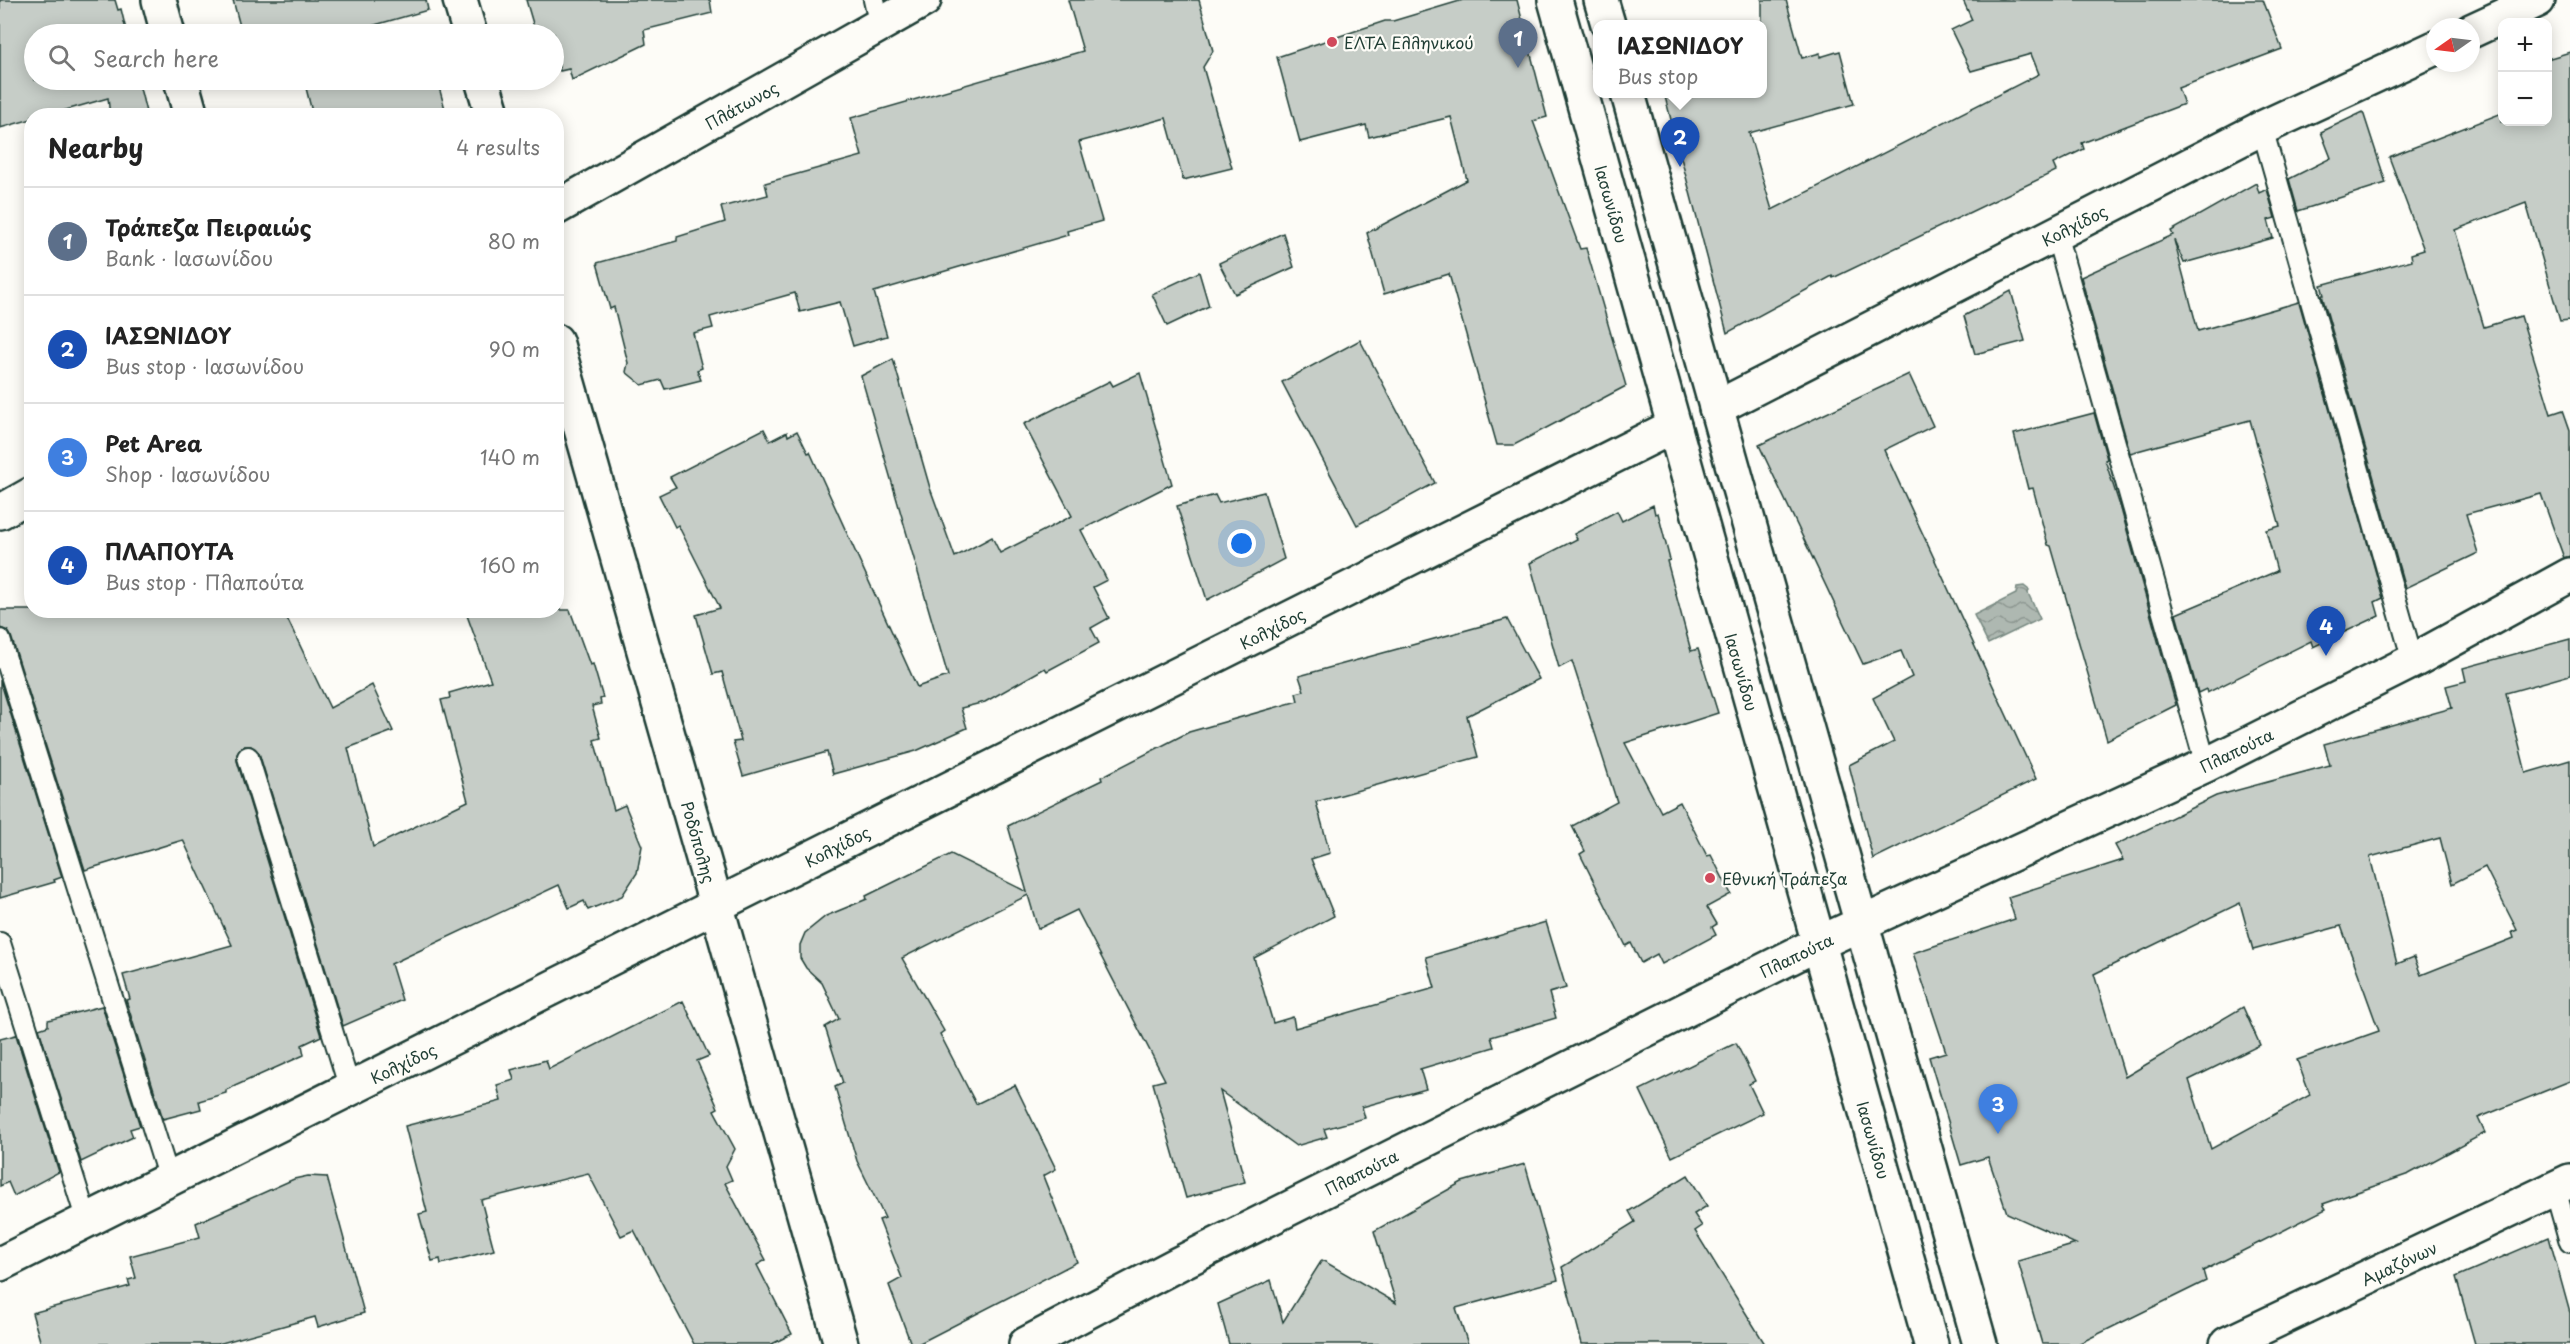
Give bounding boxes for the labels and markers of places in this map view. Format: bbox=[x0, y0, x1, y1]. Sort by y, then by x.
pin: 1 bbox=[1498, 19, 1538, 68]
place label: ΕΛΤΑ Ελληνικού bbox=[1344, 30, 1474, 54]
marker: ΕΛΤΑ Ελληνικού bbox=[1325, 35, 1339, 49]
pin: 2 bbox=[1660, 118, 1700, 167]
pin: 4 bbox=[2306, 606, 2346, 656]
place label: Εθνική Τράπεζα bbox=[1722, 866, 1848, 890]
marker: Εθνική Τράπεζα bbox=[1703, 871, 1717, 885]
pin: 3 bbox=[1978, 1084, 2018, 1134]

